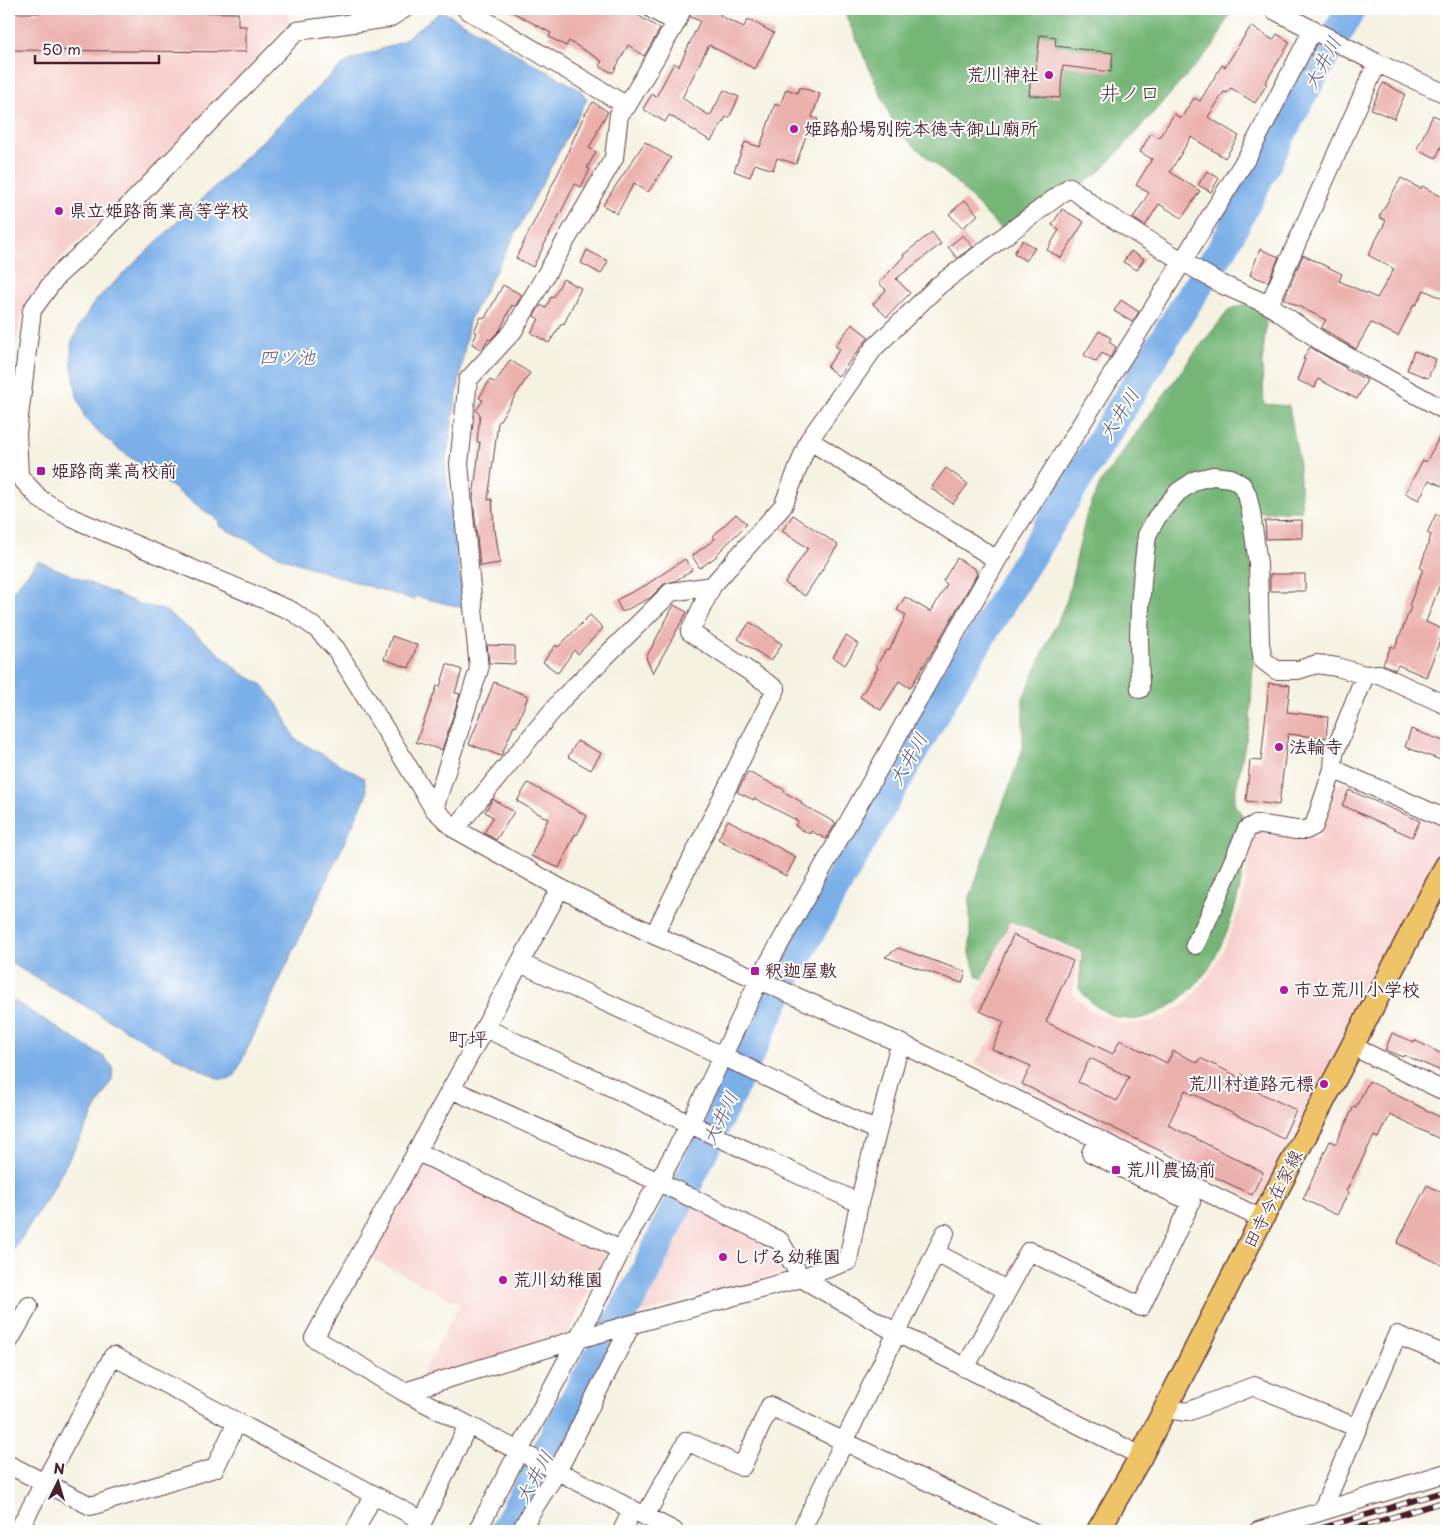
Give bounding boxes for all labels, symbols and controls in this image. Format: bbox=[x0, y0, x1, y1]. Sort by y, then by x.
water label: 大井川 bbox=[1295, 31, 1347, 94]
scale bar bbox=[35, 32, 159, 64]
text: 50 m bbox=[42, 37, 81, 60]
place label: 荒川神社 bbox=[967, 60, 1039, 87]
marker: 荒川神社 bbox=[1043, 69, 1055, 81]
district label: 井ノ口 bbox=[1100, 77, 1160, 107]
place label: 姫路船場別院本徳寺御山廟所 bbox=[804, 114, 1038, 141]
marker: 姫路船場別院本徳寺御山廟所 bbox=[788, 123, 800, 135]
place label: 県立姫路商業高等学校 bbox=[69, 196, 249, 223]
marker: 県立姫路商業高等学校 bbox=[53, 205, 65, 217]
water label: 四ツ池 bbox=[258, 342, 316, 370]
water label: 大井川 bbox=[1091, 382, 1145, 445]
place label: 姫路商業高校前 bbox=[51, 456, 177, 483]
marker: 姫路商業高校前 bbox=[35, 465, 47, 477]
water label: 大井川 bbox=[881, 727, 934, 790]
place label: 法輪寺 bbox=[1289, 732, 1343, 759]
marker: 法輪寺 bbox=[1273, 741, 1285, 753]
place label: 釈迦屋敷 bbox=[765, 956, 837, 983]
marker: 釈迦屋敷 bbox=[749, 965, 761, 977]
place label: 市立荒川小学校 bbox=[1294, 975, 1420, 1002]
marker: 市立荒川小学校 bbox=[1278, 984, 1290, 996]
district label: 町坪 bbox=[448, 1023, 488, 1053]
place label: 荒川村道路元標 bbox=[1188, 1069, 1314, 1096]
marker: 荒川村道路元標 bbox=[1318, 1078, 1330, 1090]
water label: 大井川 bbox=[694, 1086, 744, 1149]
street label: 田寺今在家線 bbox=[1235, 1144, 1308, 1253]
place label: 荒川農協前 bbox=[1126, 1155, 1216, 1182]
marker: 荒川農協前 bbox=[1110, 1164, 1122, 1176]
place label: しげる幼稚園 bbox=[733, 1242, 841, 1269]
marker: しげる幼稚園 bbox=[717, 1251, 729, 1263]
place label: 荒川幼稚園 bbox=[513, 1265, 603, 1292]
marker: 荒川幼稚園 bbox=[497, 1274, 509, 1286]
water label: 大井川 bbox=[507, 1445, 559, 1508]
north arrow bbox=[32, 1458, 82, 1508]
text: N bbox=[53, 1458, 66, 1479]

